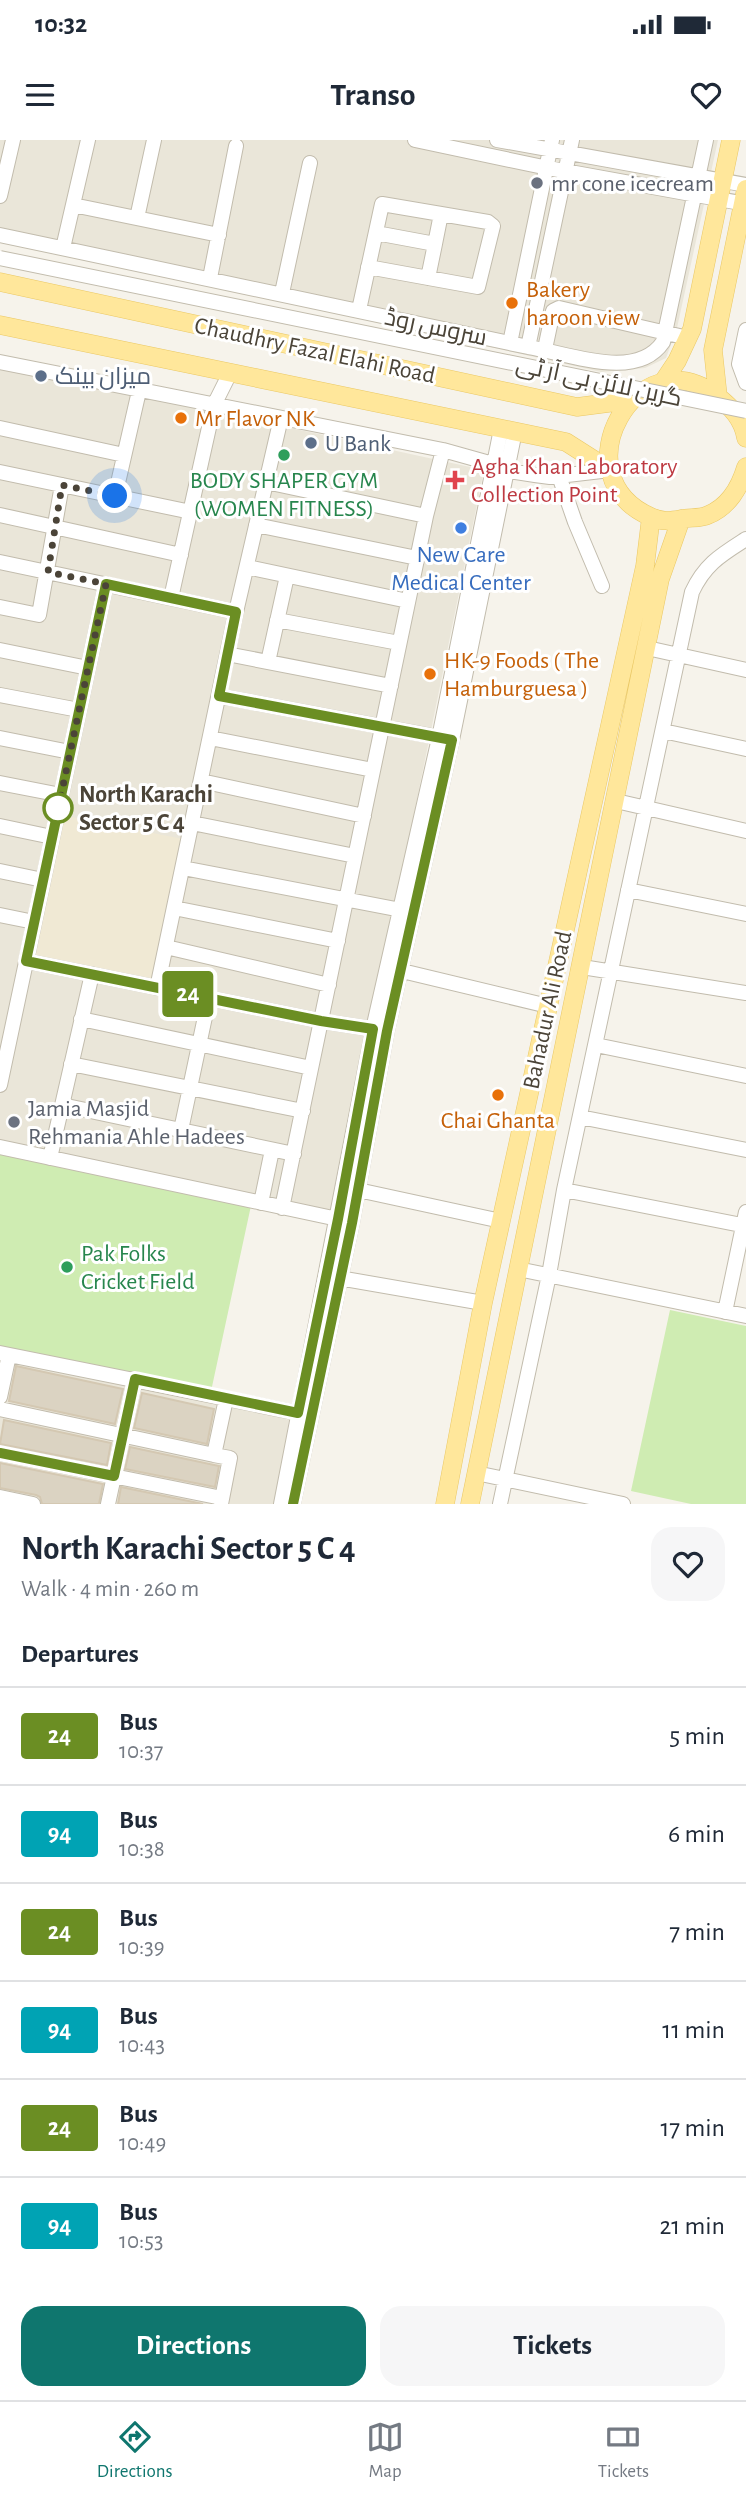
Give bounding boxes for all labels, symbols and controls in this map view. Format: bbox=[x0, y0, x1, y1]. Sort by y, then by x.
text: 10:32 bbox=[35, 11, 87, 37]
icon: menu bbox=[21, 76, 59, 114]
icon: heart bbox=[687, 76, 725, 114]
text: Transo bbox=[330, 79, 416, 111]
place label: mr cone icecream bbox=[551, 172, 714, 196]
marker: mr cone icecream bbox=[529, 175, 545, 191]
place label: Bakery haroon view bbox=[526, 278, 640, 330]
marker: Bakery haroon view bbox=[504, 295, 520, 311]
street label: سروس روڈ bbox=[382, 305, 489, 351]
street label: Chaudhry Fazal Elahi Road bbox=[192, 314, 437, 388]
street label: گرین لائن بی آر ٹی bbox=[513, 351, 684, 412]
place label: میزان بینک bbox=[55, 365, 151, 390]
marker: میزان بینک bbox=[33, 368, 49, 384]
place label: Mr Flavor NK bbox=[195, 407, 316, 431]
marker: Mr Flavor NK bbox=[173, 410, 189, 426]
place label: U Bank bbox=[325, 432, 391, 456]
marker: U Bank bbox=[303, 435, 319, 451]
marker: BODY SHAPER GYM (WOMEN FITNESS) bbox=[276, 447, 292, 463]
place label: Agha Khan Laboratory Collection Point bbox=[471, 455, 678, 507]
place label: BODY SHAPER GYM (WOMEN FITNESS) bbox=[190, 469, 378, 521]
marker: Agha Khan Laboratory Collection Point bbox=[445, 470, 465, 490]
your location bbox=[97, 478, 132, 513]
marker: New Care Medical Center bbox=[453, 520, 469, 536]
place label: New Care Medical Center bbox=[391, 543, 531, 595]
place label: HK-9 Foods ( The Hamburguesa ) bbox=[444, 649, 599, 701]
marker: HK-9 Foods ( The Hamburguesa ) bbox=[422, 666, 438, 682]
place label: North Karachi Sector 5 C 4 bbox=[79, 783, 213, 835]
marker: North Karachi Sector 5 C 4 bbox=[43, 793, 73, 823]
street label: Bahadur Ali Road bbox=[520, 929, 576, 1091]
line badge: 24 bbox=[156, 971, 220, 1017]
text: 24 bbox=[176, 982, 200, 1006]
marker: Chai Ghanta bbox=[490, 1087, 506, 1103]
place label: Jamia Masjid Rehmania Ahle Hadees bbox=[28, 1097, 245, 1149]
place label: Chai Ghanta bbox=[441, 1109, 555, 1133]
marker: Jamia Masjid Rehmania Ahle Hadees bbox=[6, 1114, 22, 1130]
place label: Pak Folks Cricket Field bbox=[81, 1242, 195, 1294]
marker: Pak Folks Cricket Field bbox=[59, 1259, 75, 1275]
button: heart bbox=[651, 1527, 725, 1601]
text: North Karachi Sector 5 C 4 bbox=[21, 1533, 356, 1566]
text: Walk · 4 min · 260 m bbox=[21, 1578, 199, 1601]
text: Departures bbox=[21, 1641, 139, 1667]
text: Bus bbox=[119, 1709, 158, 1735]
text: 5 min bbox=[669, 1723, 725, 1749]
text: 24 bbox=[48, 1724, 71, 1748]
text: 10:37 bbox=[119, 1740, 163, 1763]
text: Bus bbox=[119, 1807, 158, 1833]
text: 6 min bbox=[668, 1821, 725, 1847]
text: 94 bbox=[48, 1822, 71, 1846]
text: 10:38 bbox=[119, 1838, 165, 1861]
text: Bus bbox=[119, 1905, 158, 1931]
text: 7 min bbox=[669, 1919, 725, 1945]
text: 24 bbox=[48, 1920, 71, 1944]
text: 10:39 bbox=[119, 1936, 165, 1959]
text: Bus bbox=[119, 2003, 158, 2029]
text: 11 min bbox=[662, 2017, 725, 2043]
text: 94 bbox=[48, 2018, 71, 2042]
text: 10:43 bbox=[119, 2034, 165, 2057]
text: Bus bbox=[119, 2101, 158, 2127]
text: 17 min bbox=[660, 2115, 725, 2141]
text: 24 bbox=[48, 2116, 71, 2140]
text: 10:49 bbox=[119, 2132, 166, 2155]
text: Bus bbox=[119, 2199, 158, 2225]
text: 21 min bbox=[659, 2213, 725, 2239]
text: 94 bbox=[48, 2214, 71, 2238]
text: 10:53 bbox=[119, 2230, 163, 2253]
button: Directions bbox=[21, 2306, 366, 2386]
button: Tickets bbox=[380, 2306, 725, 2386]
tab: Directions bbox=[97, 2418, 173, 2483]
tab: Map bbox=[366, 2418, 404, 2483]
tab: Tickets bbox=[598, 2418, 649, 2483]

